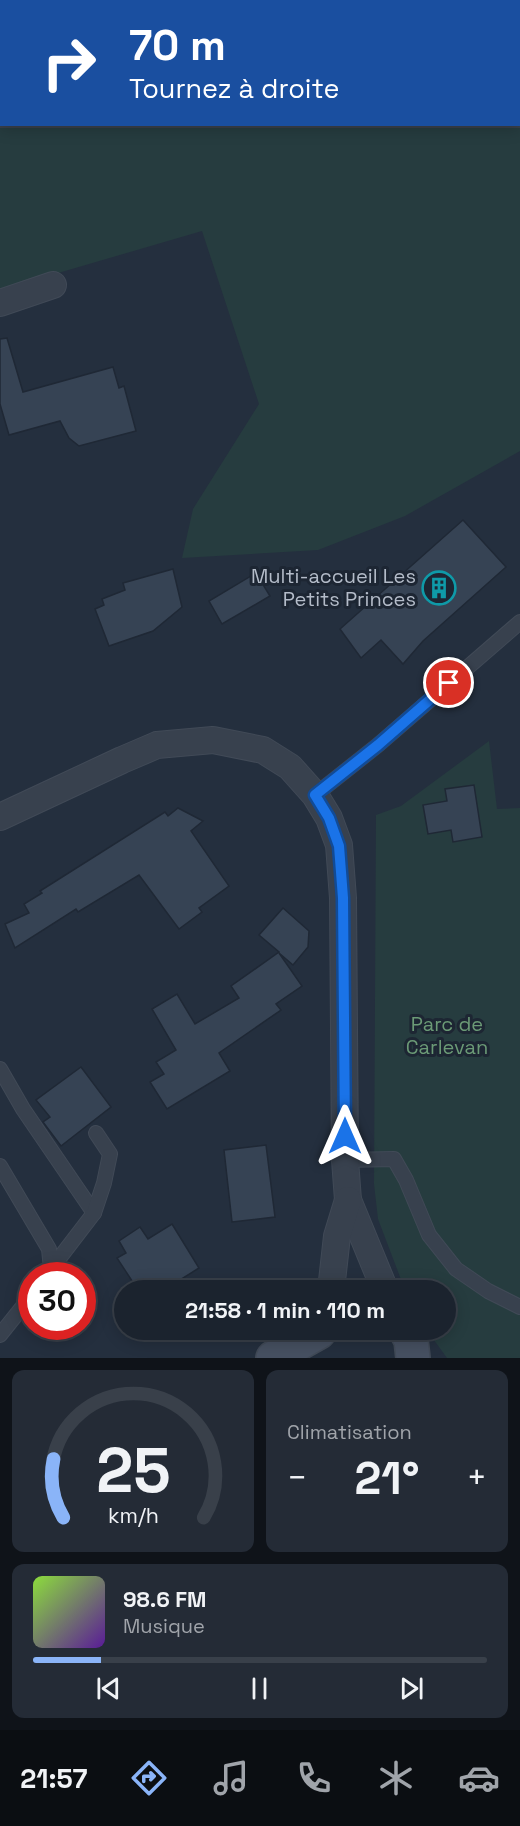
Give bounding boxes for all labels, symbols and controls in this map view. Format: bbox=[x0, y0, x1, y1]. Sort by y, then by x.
text: 70 m bbox=[129, 19, 226, 72]
icon: right bbox=[30, 24, 108, 102]
text: Tournez à droite bbox=[129, 71, 339, 106]
place label: Multi-accueil Les Petits Princes bbox=[251, 563, 416, 612]
building icon: Multi-accueil Les Petits Princes bbox=[421, 570, 457, 606]
pin bbox=[423, 657, 474, 708]
icon: arrive bbox=[432, 666, 465, 699]
park label: Parc de Carlevan bbox=[406, 1011, 488, 1060]
position arrow bbox=[313, 1104, 377, 1168]
speed limit sign: 30 bbox=[18, 1262, 96, 1340]
text: 21:58 · 1 min · 110 m bbox=[185, 1296, 385, 1324]
text: Climatisation bbox=[287, 1419, 412, 1445]
text: 25 bbox=[96, 1431, 170, 1510]
text: 21° bbox=[355, 1450, 419, 1507]
text: − bbox=[287, 1457, 307, 1499]
text: + bbox=[467, 1457, 487, 1499]
text: km/h bbox=[107, 1502, 159, 1529]
text: 98.6 FM bbox=[123, 1585, 206, 1613]
text: Musique bbox=[123, 1613, 205, 1639]
icon: previous bbox=[92, 1672, 125, 1705]
icon: pause bbox=[243, 1672, 276, 1705]
icon: next bbox=[395, 1672, 428, 1705]
icon: directions bbox=[128, 1757, 170, 1799]
icon: music bbox=[210, 1757, 252, 1799]
icon: phone bbox=[293, 1757, 335, 1799]
icon: climate bbox=[375, 1757, 417, 1799]
icon: car bbox=[458, 1757, 500, 1799]
text: 21:57 bbox=[20, 1761, 87, 1796]

